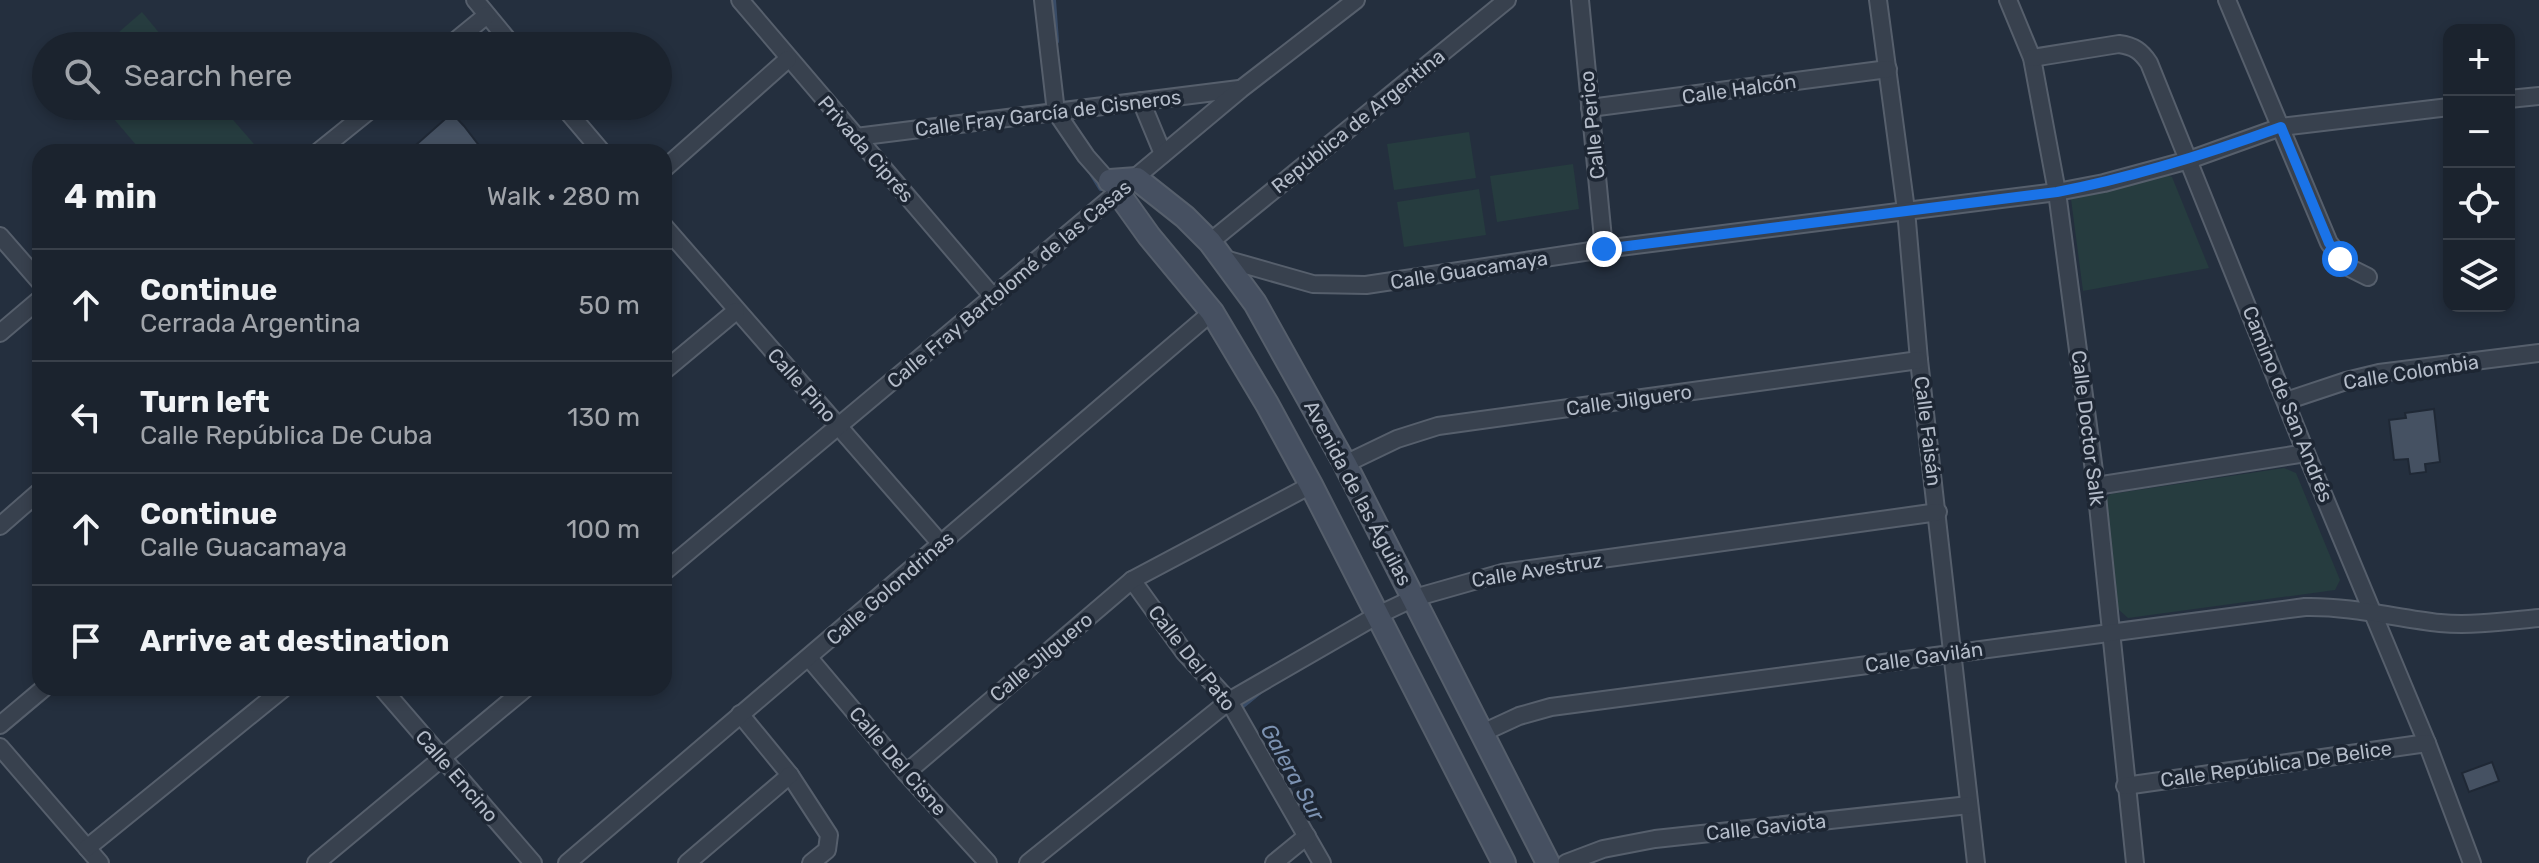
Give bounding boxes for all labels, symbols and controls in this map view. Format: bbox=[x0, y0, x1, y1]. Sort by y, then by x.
map controls bbox=[2443, 24, 2515, 312]
button: + bbox=[2443, 24, 2515, 96]
search box bbox=[32, 32, 672, 120]
street label: República de Argentina bbox=[1267, 44, 1449, 198]
icon: search bbox=[60, 54, 104, 98]
text: Search here bbox=[124, 58, 292, 94]
street label: Calle Halcón bbox=[1680, 69, 1798, 109]
street label: Calle Perico bbox=[1574, 70, 1610, 180]
street label: Calle Fray García de Cisneros bbox=[914, 85, 1182, 141]
street label: Privada Ciprés bbox=[813, 91, 919, 207]
button: − bbox=[2443, 96, 2515, 168]
button: locate bbox=[2443, 168, 2515, 240]
street label: Calle Fray Bartolomé de las Casas bbox=[882, 175, 1136, 393]
text: 4 min bbox=[64, 176, 157, 217]
text: Walk · 280 m bbox=[487, 181, 640, 212]
route end bbox=[1586, 231, 1622, 267]
button: layers bbox=[2443, 240, 2515, 312]
route start bbox=[2322, 241, 2358, 277]
street label: Calle Guacamaya bbox=[1388, 246, 1550, 294]
text: Continue bbox=[140, 272, 277, 308]
icon: ahead bbox=[64, 283, 108, 327]
text: 50 m bbox=[579, 290, 640, 321]
street label: Camino de San Andrés bbox=[2238, 302, 2338, 506]
text: Cerrada Argentina bbox=[140, 308, 361, 339]
street label: Calle Pino bbox=[762, 343, 842, 427]
street label: Calle Doctor Salk bbox=[2067, 349, 2110, 508]
street label: Calle Colombia bbox=[2342, 349, 2480, 395]
street label: Calle Faisán bbox=[1909, 375, 1947, 487]
street label: Calle Jilguero bbox=[1565, 379, 1693, 421]
text: Turn left bbox=[140, 384, 270, 420]
icon: left bbox=[64, 395, 108, 439]
street label: Avenida de las Águilas bbox=[1299, 396, 1417, 590]
text: 130 m bbox=[567, 402, 640, 433]
text: Calle República De Cuba bbox=[140, 420, 433, 451]
text: Continue bbox=[140, 496, 277, 532]
icon: ahead bbox=[64, 507, 108, 551]
text: 100 m bbox=[566, 514, 640, 545]
street label: Calle Golondrinas bbox=[821, 526, 959, 650]
text: Calle Guacamaya bbox=[140, 532, 347, 563]
street label: Calle Avestruz bbox=[1470, 548, 1604, 592]
street label: Calle Del Pato bbox=[1143, 600, 1241, 716]
street label: Calle Jilguero bbox=[985, 607, 1097, 707]
icon: arrive bbox=[64, 619, 108, 663]
text: Arrive at destination bbox=[140, 623, 450, 659]
street label: Calle Gavilán bbox=[1864, 637, 1984, 677]
street label: Calle Del Cisne bbox=[844, 702, 952, 820]
water label: Galera Sur bbox=[1255, 719, 1331, 827]
street label: Calle Encino bbox=[411, 725, 503, 827]
street label: Calle República De Belice bbox=[2159, 736, 2393, 792]
street label: Calle Gaviota bbox=[1705, 809, 1827, 845]

